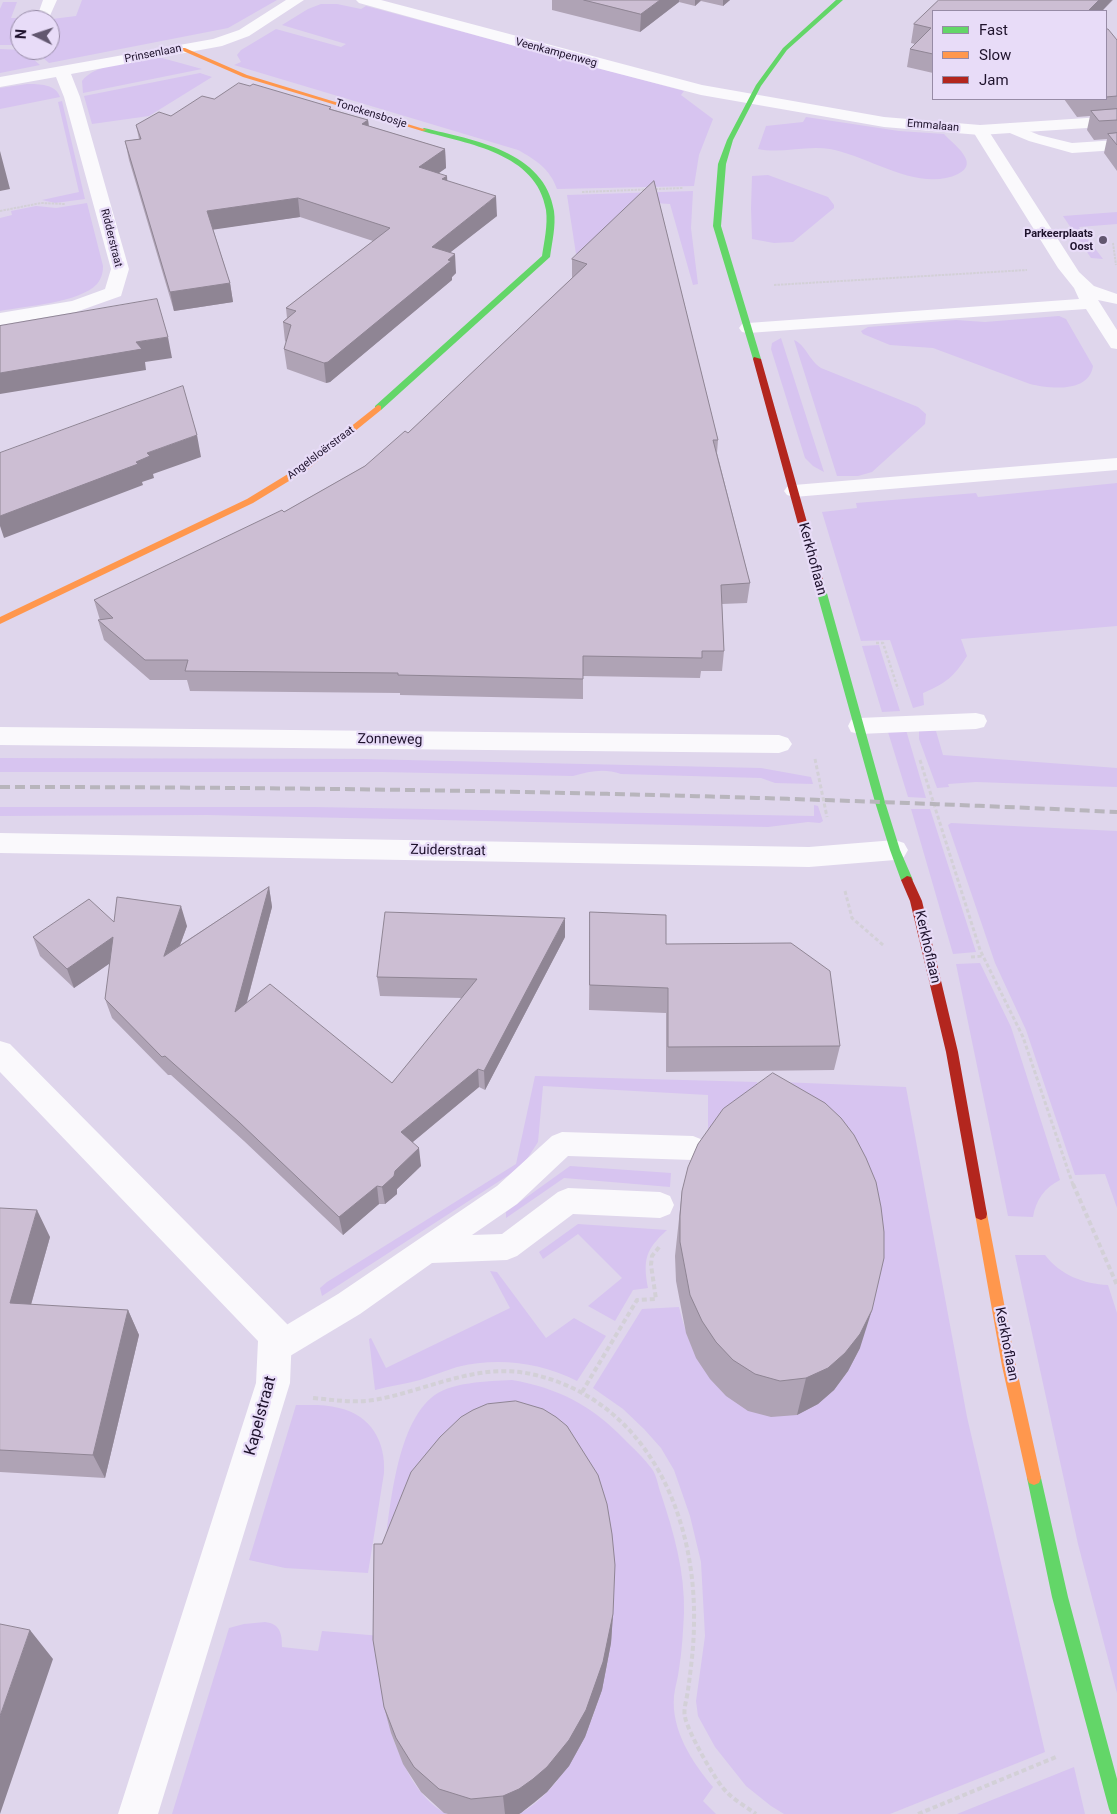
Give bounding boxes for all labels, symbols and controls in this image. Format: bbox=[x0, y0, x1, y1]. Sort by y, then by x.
north arrow bbox=[10, 10, 60, 60]
legend bbox=[932, 10, 1107, 100]
text: Fast bbox=[979, 21, 1008, 39]
text: N bbox=[13, 29, 29, 40]
street label: Veenkampenweg bbox=[514, 36, 598, 70]
street label: Prinsenlaan bbox=[123, 42, 183, 66]
text: Slow bbox=[979, 46, 1011, 64]
text: Jam bbox=[979, 71, 1009, 89]
street label: Tonckensbosje bbox=[334, 97, 408, 131]
street label: Emmalaan bbox=[906, 117, 960, 135]
street label: Ridderstraat bbox=[97, 207, 125, 269]
place label: Parkeerplaats Oost bbox=[1024, 227, 1093, 253]
marker: Parkeerplaats Oost bbox=[1097, 234, 1109, 246]
street label: Angelsloërstraat bbox=[285, 424, 357, 482]
street label: Kerkhoflaan bbox=[794, 521, 830, 597]
street label: Zonneweg bbox=[357, 731, 423, 749]
street label: Zuiderstraat bbox=[410, 842, 486, 860]
street label: Kerkhoflaan bbox=[910, 909, 944, 985]
street label: Kerkhoflaan bbox=[991, 1306, 1021, 1382]
street label: Kapelstraat bbox=[241, 1374, 281, 1458]

